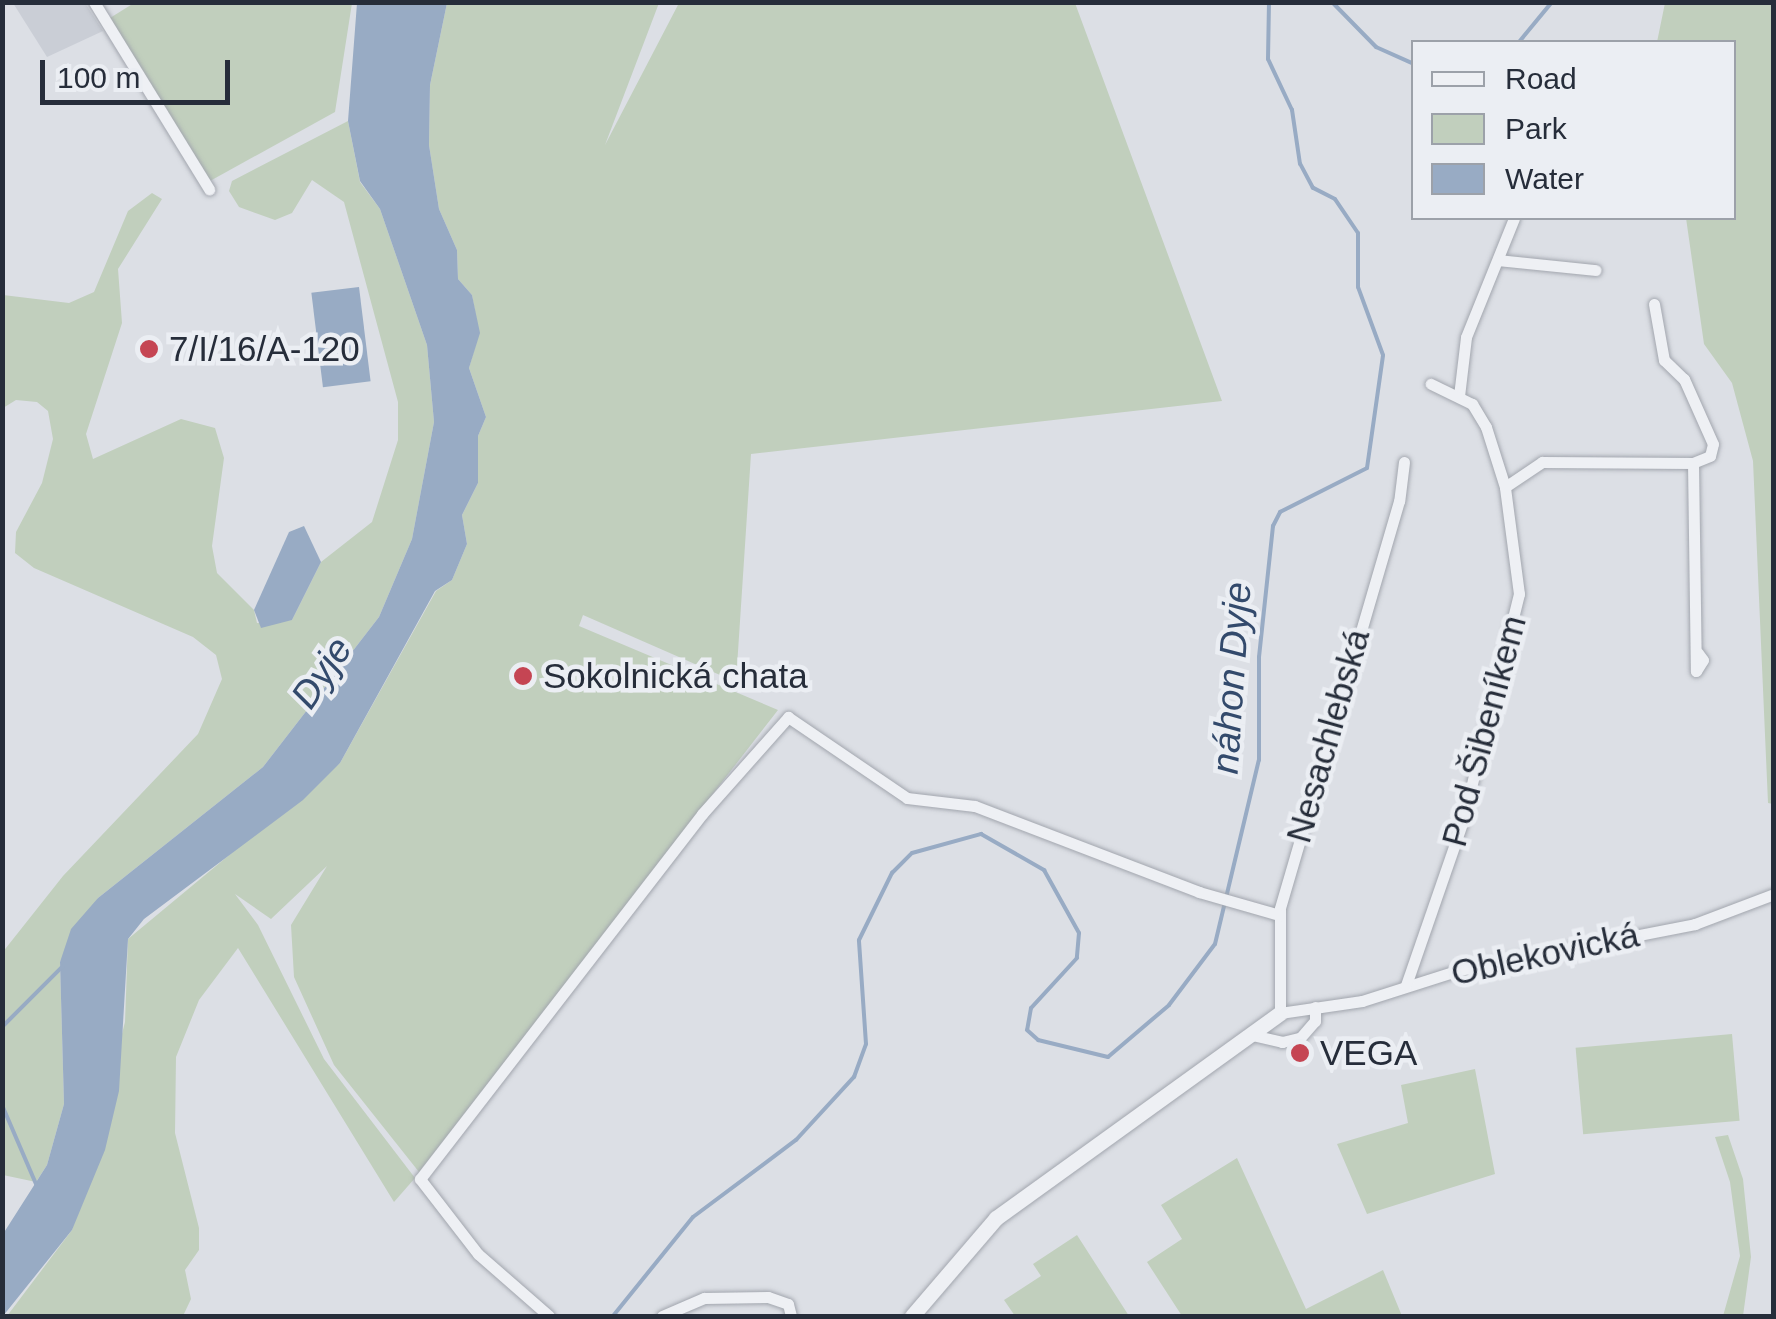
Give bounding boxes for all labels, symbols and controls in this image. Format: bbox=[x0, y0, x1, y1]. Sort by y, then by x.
scale bar bbox=[45, 40, 235, 102]
legend bbox=[1411, 40, 1736, 220]
text: 100 m bbox=[57, 61, 140, 94]
text: Road bbox=[1505, 62, 1577, 95]
text: Park bbox=[1505, 112, 1567, 145]
text: Water bbox=[1505, 162, 1584, 195]
place label: 7/I/16/A-120 bbox=[169, 328, 360, 370]
marker: 7/I/16/A-120 bbox=[138, 338, 160, 360]
water label: náhon Dyje bbox=[1203, 581, 1261, 775]
street label: Pod Šibeníkem bbox=[1433, 611, 1535, 851]
street label: Nesachlebská bbox=[1278, 625, 1378, 847]
water label: Dyje bbox=[282, 629, 362, 717]
place label: Sokolnická chata bbox=[543, 655, 808, 697]
marker: Sokolnická chata bbox=[512, 665, 534, 687]
street label: Oblekovická bbox=[1447, 914, 1643, 994]
place label: VEGA bbox=[1320, 1032, 1417, 1074]
marker: VEGA bbox=[1289, 1042, 1311, 1064]

